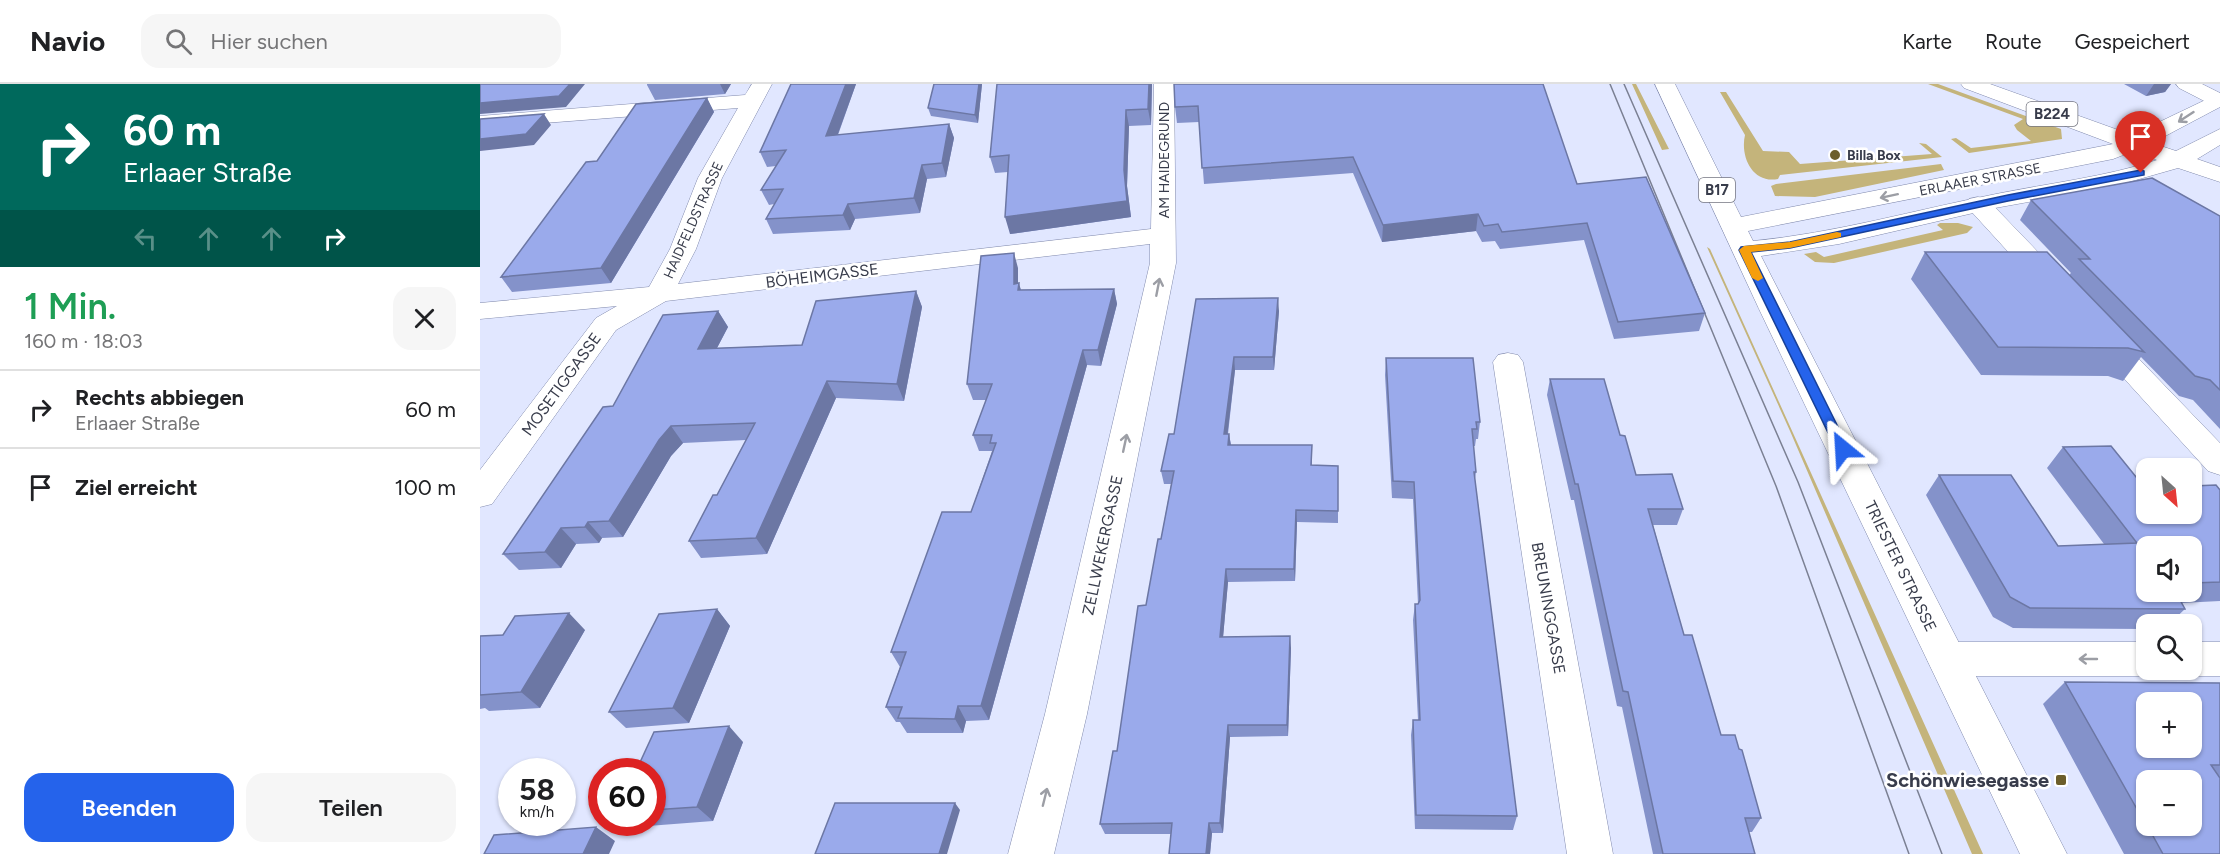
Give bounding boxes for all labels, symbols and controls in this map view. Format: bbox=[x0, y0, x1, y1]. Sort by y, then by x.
search box bbox=[141, 14, 561, 68]
text: Navio bbox=[30, 24, 105, 58]
icon: search bbox=[162, 25, 195, 58]
text: Hier suchen bbox=[210, 28, 328, 55]
text: Karte bbox=[1902, 29, 1952, 54]
text: Route bbox=[1985, 29, 2041, 54]
text: Gespeichert bbox=[2074, 29, 2190, 54]
street label: AM HAIDEGRUND bbox=[1156, 102, 1173, 218]
road number: B224 bbox=[2026, 102, 2078, 126]
text: 60 m bbox=[123, 105, 221, 156]
icon: right bbox=[24, 108, 102, 186]
one-way arrow bbox=[2177, 110, 2194, 123]
pin bbox=[2115, 111, 2166, 173]
icon: arrive bbox=[2124, 120, 2157, 153]
place label: Billa Box bbox=[1847, 147, 1901, 164]
marker: Billa Box bbox=[1828, 148, 1842, 162]
text: Erlaaer Straße bbox=[123, 156, 292, 189]
street label: HAIDFELDSTRASSE bbox=[660, 159, 727, 281]
street label: ERLAAER STRASSE bbox=[1918, 159, 2043, 200]
road number: B17 bbox=[1699, 178, 1735, 202]
one-way arrow bbox=[1880, 191, 1899, 203]
icon: left bbox=[129, 222, 162, 255]
icon: ahead bbox=[192, 222, 225, 255]
icon: ahead bbox=[255, 222, 288, 255]
icon: right bbox=[318, 222, 351, 255]
street label: BÖHEIMGASSE bbox=[765, 259, 880, 292]
one-way arrow bbox=[1153, 278, 1164, 298]
text: 1 Min. bbox=[24, 285, 116, 328]
button: close bbox=[393, 287, 456, 350]
text: 160 m · 18:03 bbox=[24, 329, 143, 353]
street label: MOSETIGGASSE bbox=[518, 329, 605, 439]
text: Rechts abbiegen bbox=[75, 384, 244, 411]
icon: right bbox=[24, 393, 57, 426]
text: 60 m bbox=[405, 396, 456, 423]
text: Erlaaer Straße bbox=[75, 411, 200, 435]
position arrow bbox=[1811, 417, 1875, 481]
one-way arrow bbox=[1119, 434, 1131, 453]
north arrow bbox=[2136, 458, 2202, 524]
map controls bbox=[2136, 458, 2202, 836]
icon: arrive bbox=[24, 471, 57, 504]
street label: ZELLWEKERGASSE bbox=[1078, 473, 1127, 617]
text: Ziel erreicht bbox=[75, 474, 198, 501]
text: 100 m bbox=[395, 474, 456, 501]
street label: TRIESTER STRASSE bbox=[1861, 498, 1941, 635]
button: sound bbox=[2136, 536, 2202, 602]
street label: BREUNINGGASSE bbox=[1528, 541, 1569, 676]
button: search bbox=[2136, 614, 2202, 680]
one-way arrow bbox=[2079, 653, 2099, 665]
button: + bbox=[2136, 692, 2202, 758]
speed limit sign: 60 bbox=[588, 758, 666, 836]
place label: Schönwiesegasse bbox=[1886, 768, 2049, 792]
button: − bbox=[2136, 770, 2202, 836]
text: 58 bbox=[519, 771, 555, 808]
button: Beenden bbox=[24, 773, 234, 842]
button: Teilen bbox=[246, 773, 456, 842]
marker: Schönwiesegasse bbox=[2054, 773, 2068, 787]
one-way arrow bbox=[1040, 788, 1052, 807]
text: km/h bbox=[520, 803, 554, 821]

